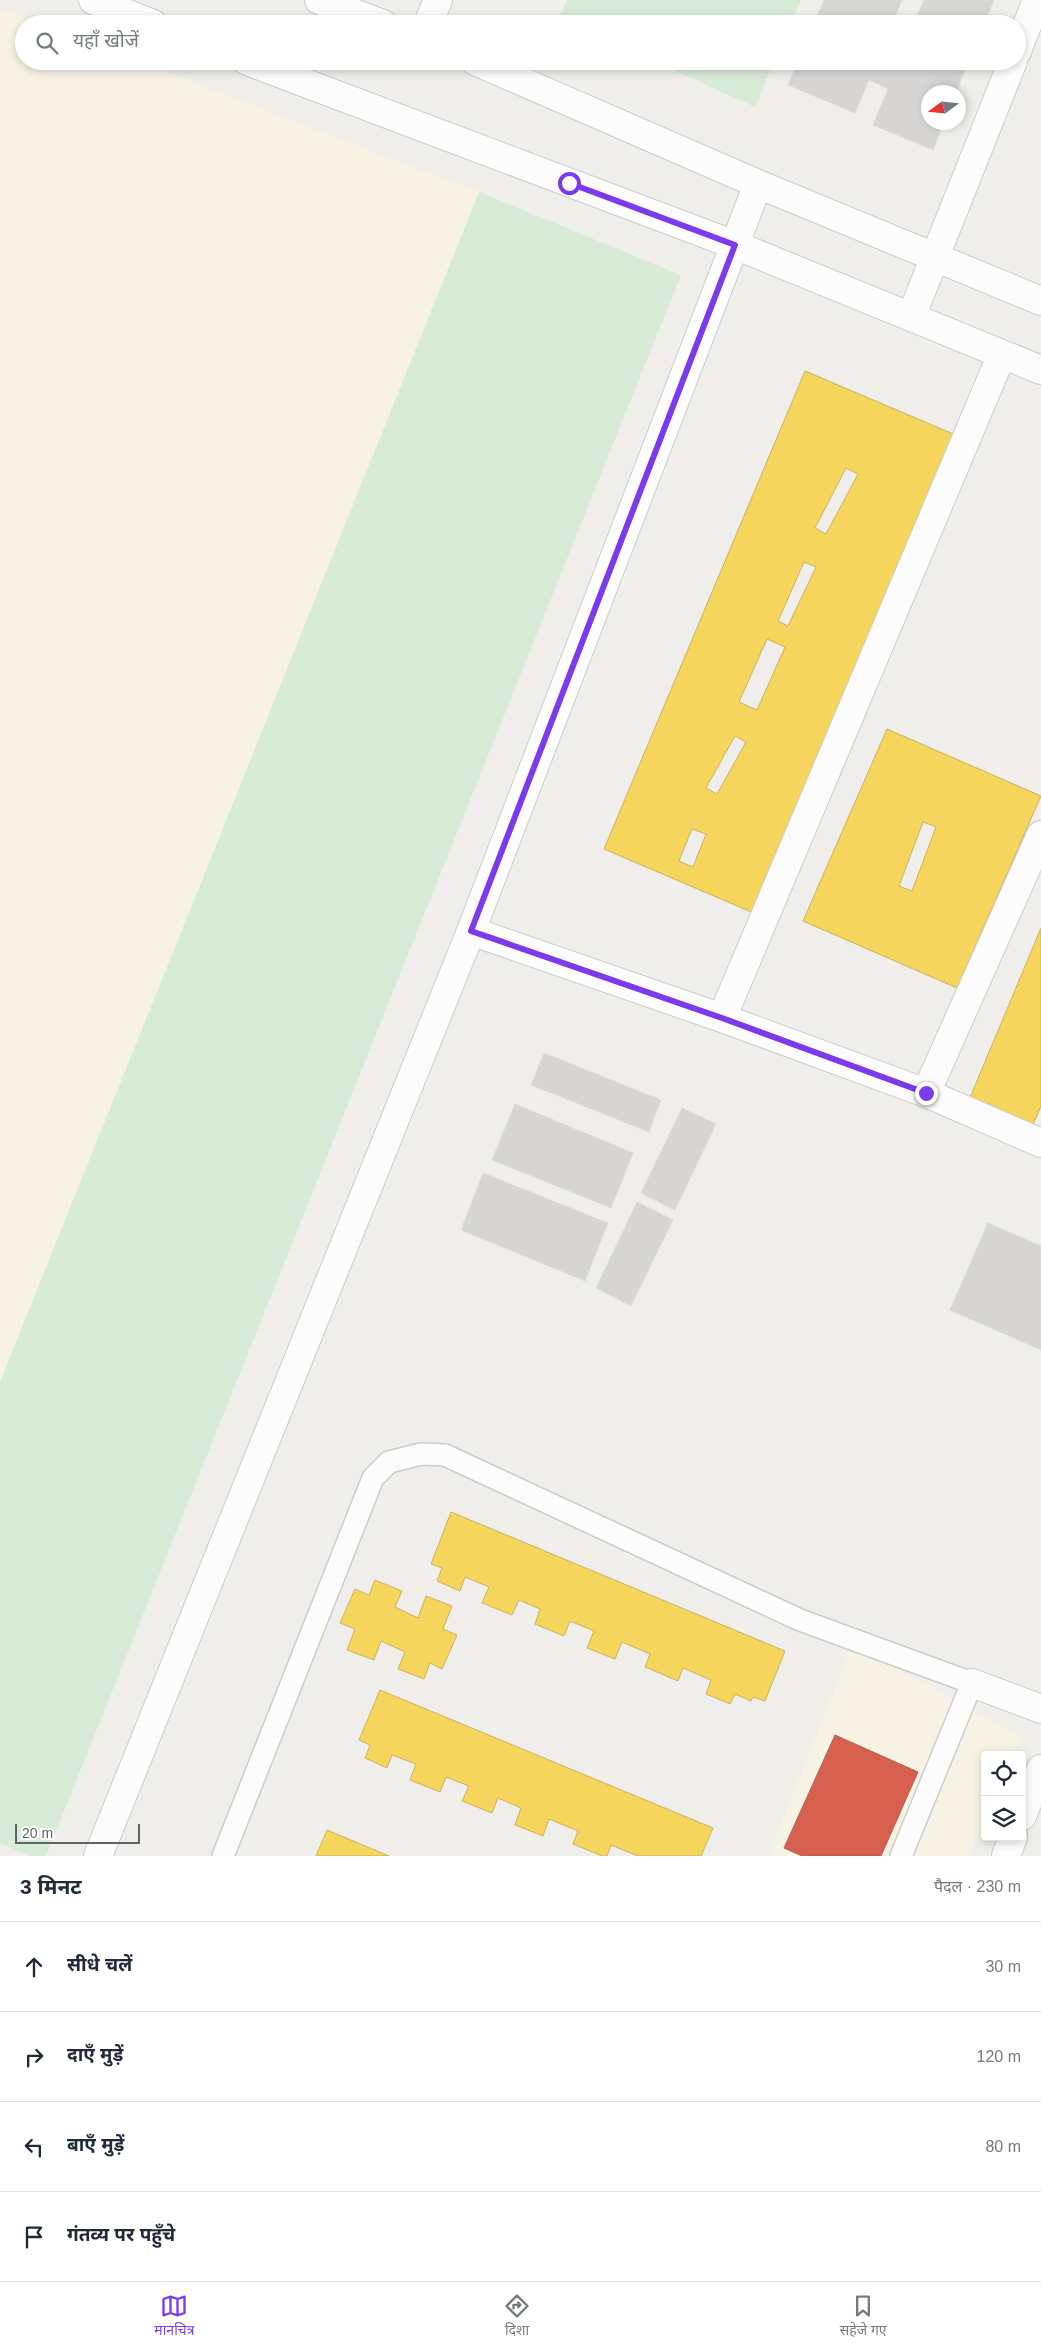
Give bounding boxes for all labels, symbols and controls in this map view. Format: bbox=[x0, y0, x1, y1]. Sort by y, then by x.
search box bbox=[15, 15, 1026, 70]
icon: search bbox=[33, 29, 61, 57]
text: यहाँ खोजें bbox=[73, 30, 139, 51]
north arrow bbox=[921, 85, 966, 130]
route start bbox=[558, 172, 581, 195]
route end bbox=[915, 1082, 938, 1105]
map controls bbox=[981, 1751, 1026, 1841]
button: locate bbox=[981, 1751, 1026, 1796]
button: layers bbox=[981, 1796, 1026, 1841]
scale bar bbox=[15, 1821, 140, 1844]
text: 20 m bbox=[22, 1825, 53, 1841]
text: 3 मिनट bbox=[20, 1875, 82, 1898]
text: पैदल · 230 m bbox=[934, 1878, 1021, 1895]
icon: ahead bbox=[20, 1953, 48, 1981]
text: सीधे चलें bbox=[67, 1954, 132, 1975]
text: 30 m bbox=[985, 1958, 1021, 1975]
icon: right bbox=[20, 2043, 48, 2071]
text: दाएँ मुड़ें bbox=[67, 2044, 123, 2065]
text: 120 m bbox=[977, 2048, 1021, 2065]
icon: left bbox=[20, 2133, 48, 2161]
text: बाएँ मुड़ें bbox=[67, 2134, 124, 2155]
text: 80 m bbox=[985, 2138, 1021, 2155]
icon: arrive bbox=[20, 2223, 48, 2251]
text: गंतव्य पर पहुँचे bbox=[67, 2224, 175, 2245]
tab: मानचित्र bbox=[154, 2292, 194, 2341]
tab: दिशा bbox=[503, 2292, 531, 2341]
tab: सहेजे गए bbox=[840, 2292, 887, 2341]

